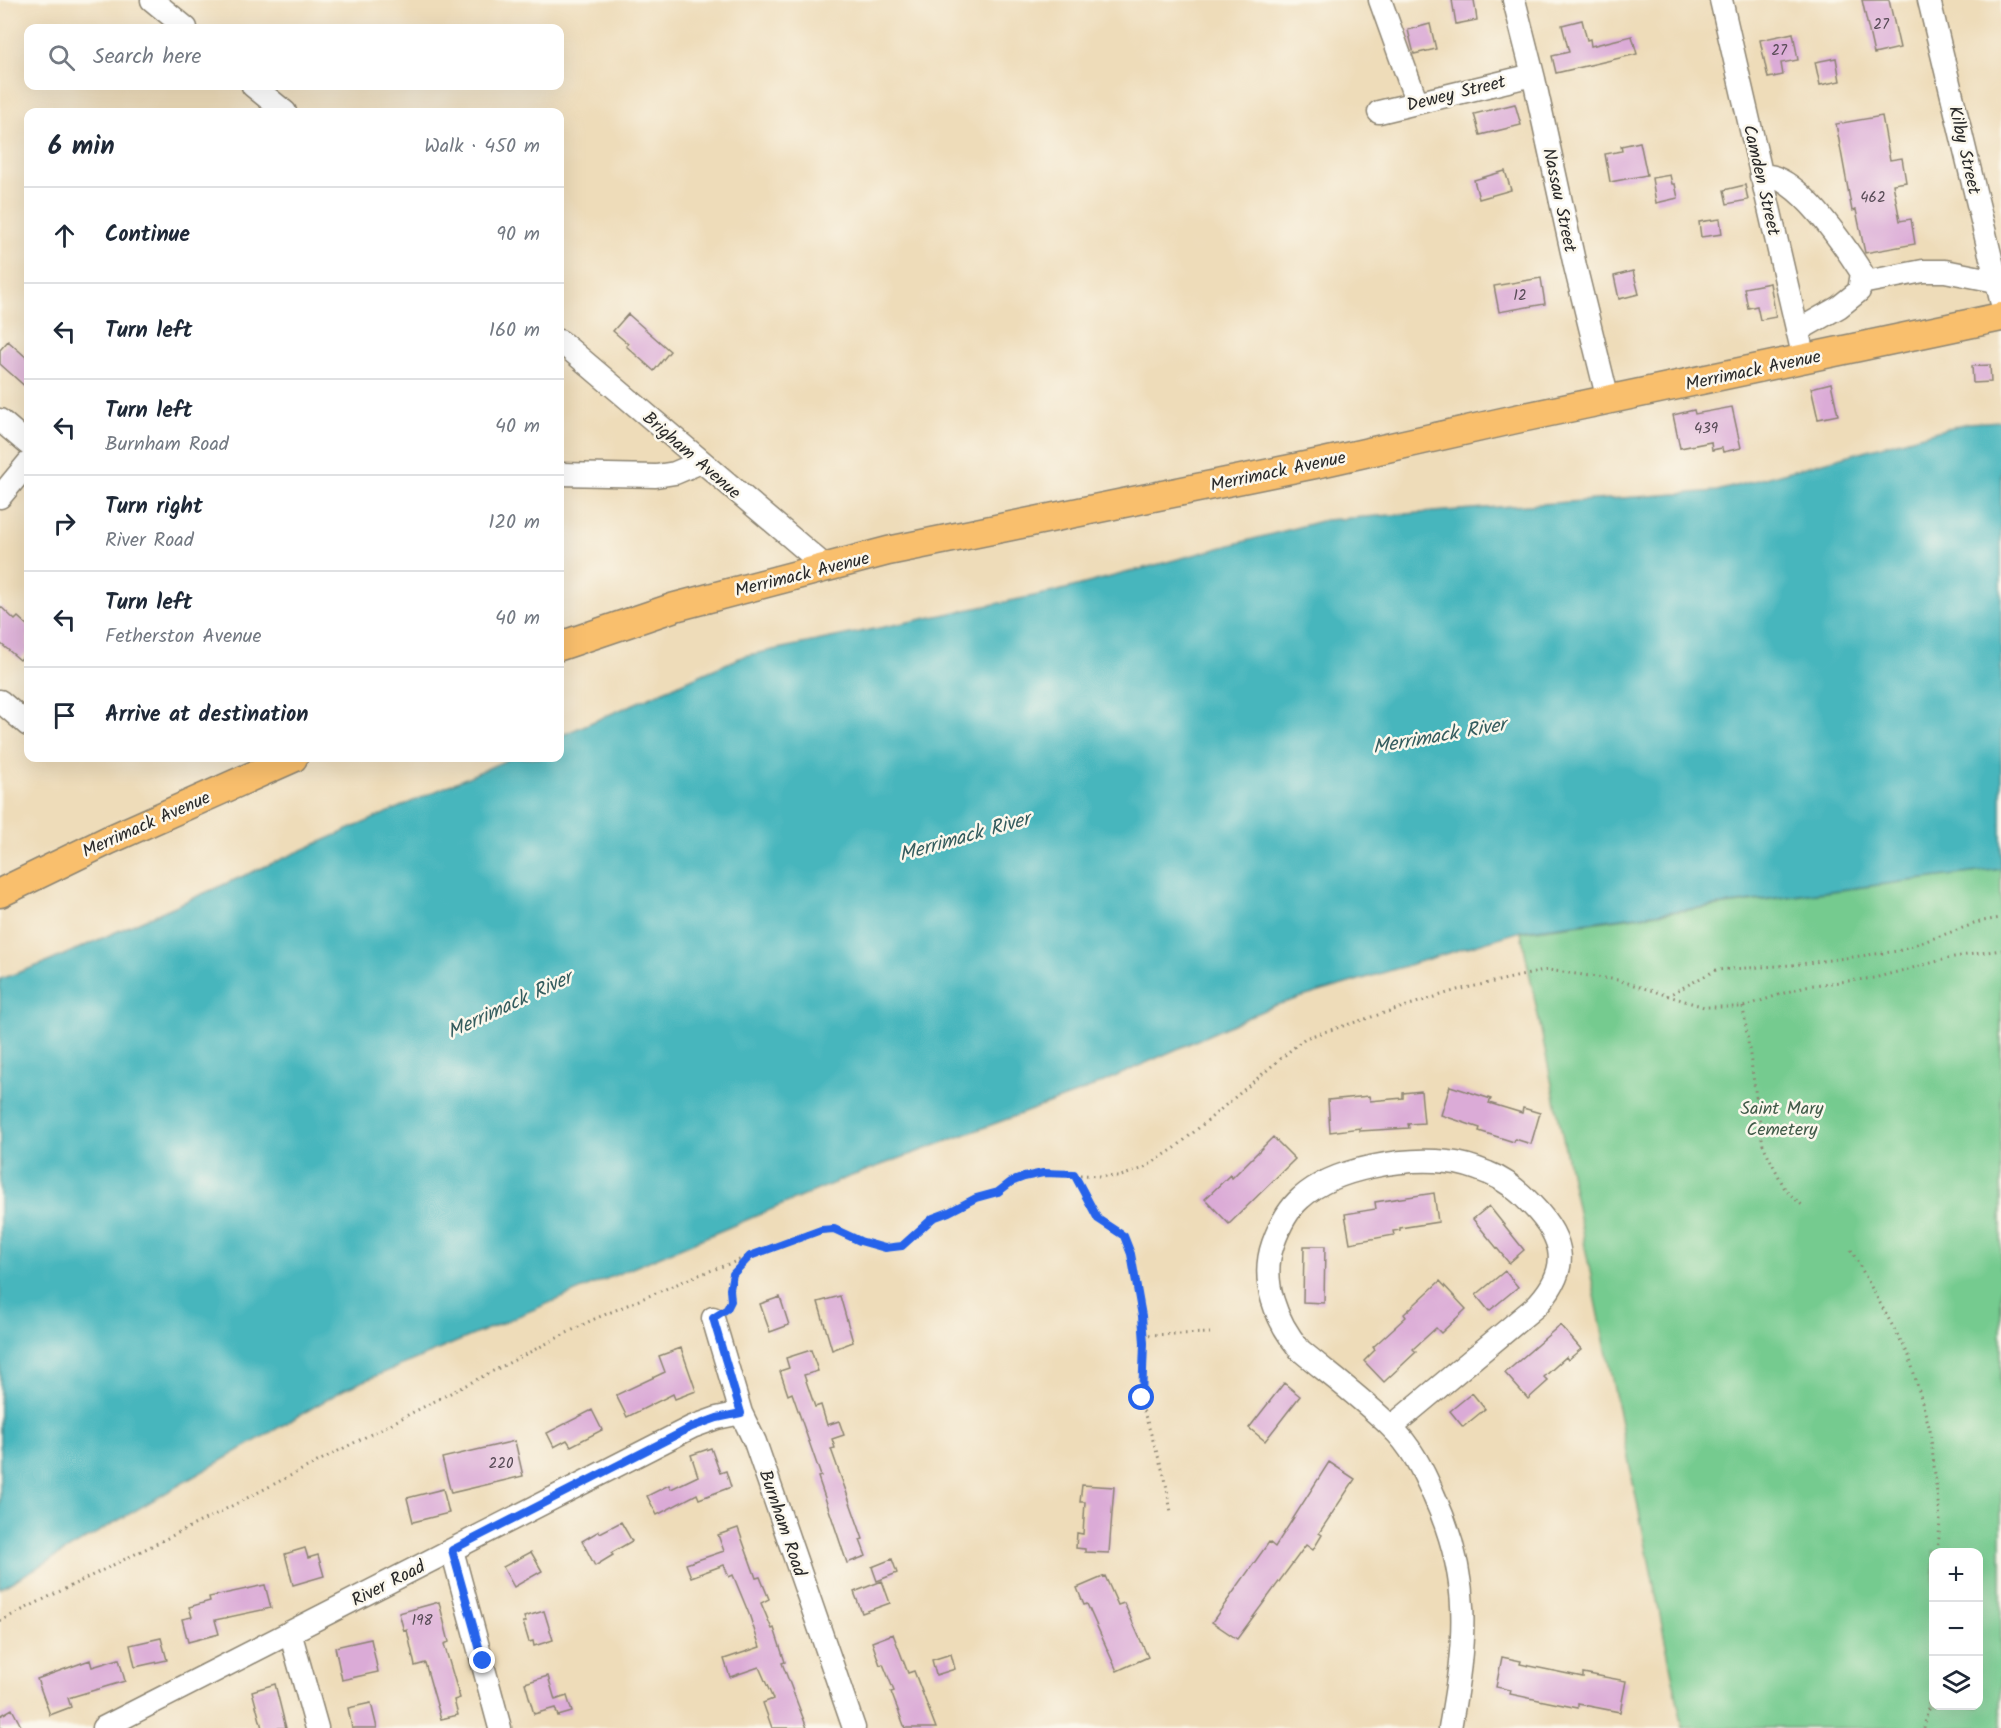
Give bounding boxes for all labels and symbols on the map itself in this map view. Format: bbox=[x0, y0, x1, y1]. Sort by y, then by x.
house number: 27 bbox=[1873, 13, 1890, 37]
house number: 27 bbox=[1771, 39, 1788, 63]
street label: Dewey Street bbox=[1404, 68, 1510, 121]
street label: Kilby Street bbox=[1939, 103, 1988, 198]
street label: Camden Street bbox=[1734, 122, 1788, 240]
street label: Nassau Street bbox=[1533, 145, 1584, 256]
house number: 462 bbox=[1860, 186, 1886, 210]
house number: 12 bbox=[1513, 284, 1527, 308]
street label: Merrimack Avenue bbox=[1683, 343, 1824, 400]
street label: Brigham Avenue bbox=[635, 405, 747, 507]
house number: 439 bbox=[1694, 417, 1719, 441]
street label: Merrimack Avenue bbox=[1208, 444, 1349, 501]
street label: Merrimack Avenue bbox=[732, 545, 873, 606]
water label: Merrimack River bbox=[1370, 709, 1513, 764]
street label: Merrimack Avenue bbox=[78, 784, 216, 867]
water label: Merrimack River bbox=[895, 803, 1038, 872]
water label: Merrimack River bbox=[442, 961, 582, 1049]
park label: Saint Mary Cemetery bbox=[1740, 1095, 1824, 1145]
route start bbox=[1128, 1384, 1154, 1410]
house number: 220 bbox=[489, 1452, 514, 1476]
street label: Burnham Road bbox=[750, 1466, 814, 1582]
street label: River Road bbox=[347, 1553, 432, 1615]
house number: 198 bbox=[411, 1609, 433, 1633]
route end bbox=[469, 1647, 495, 1673]

